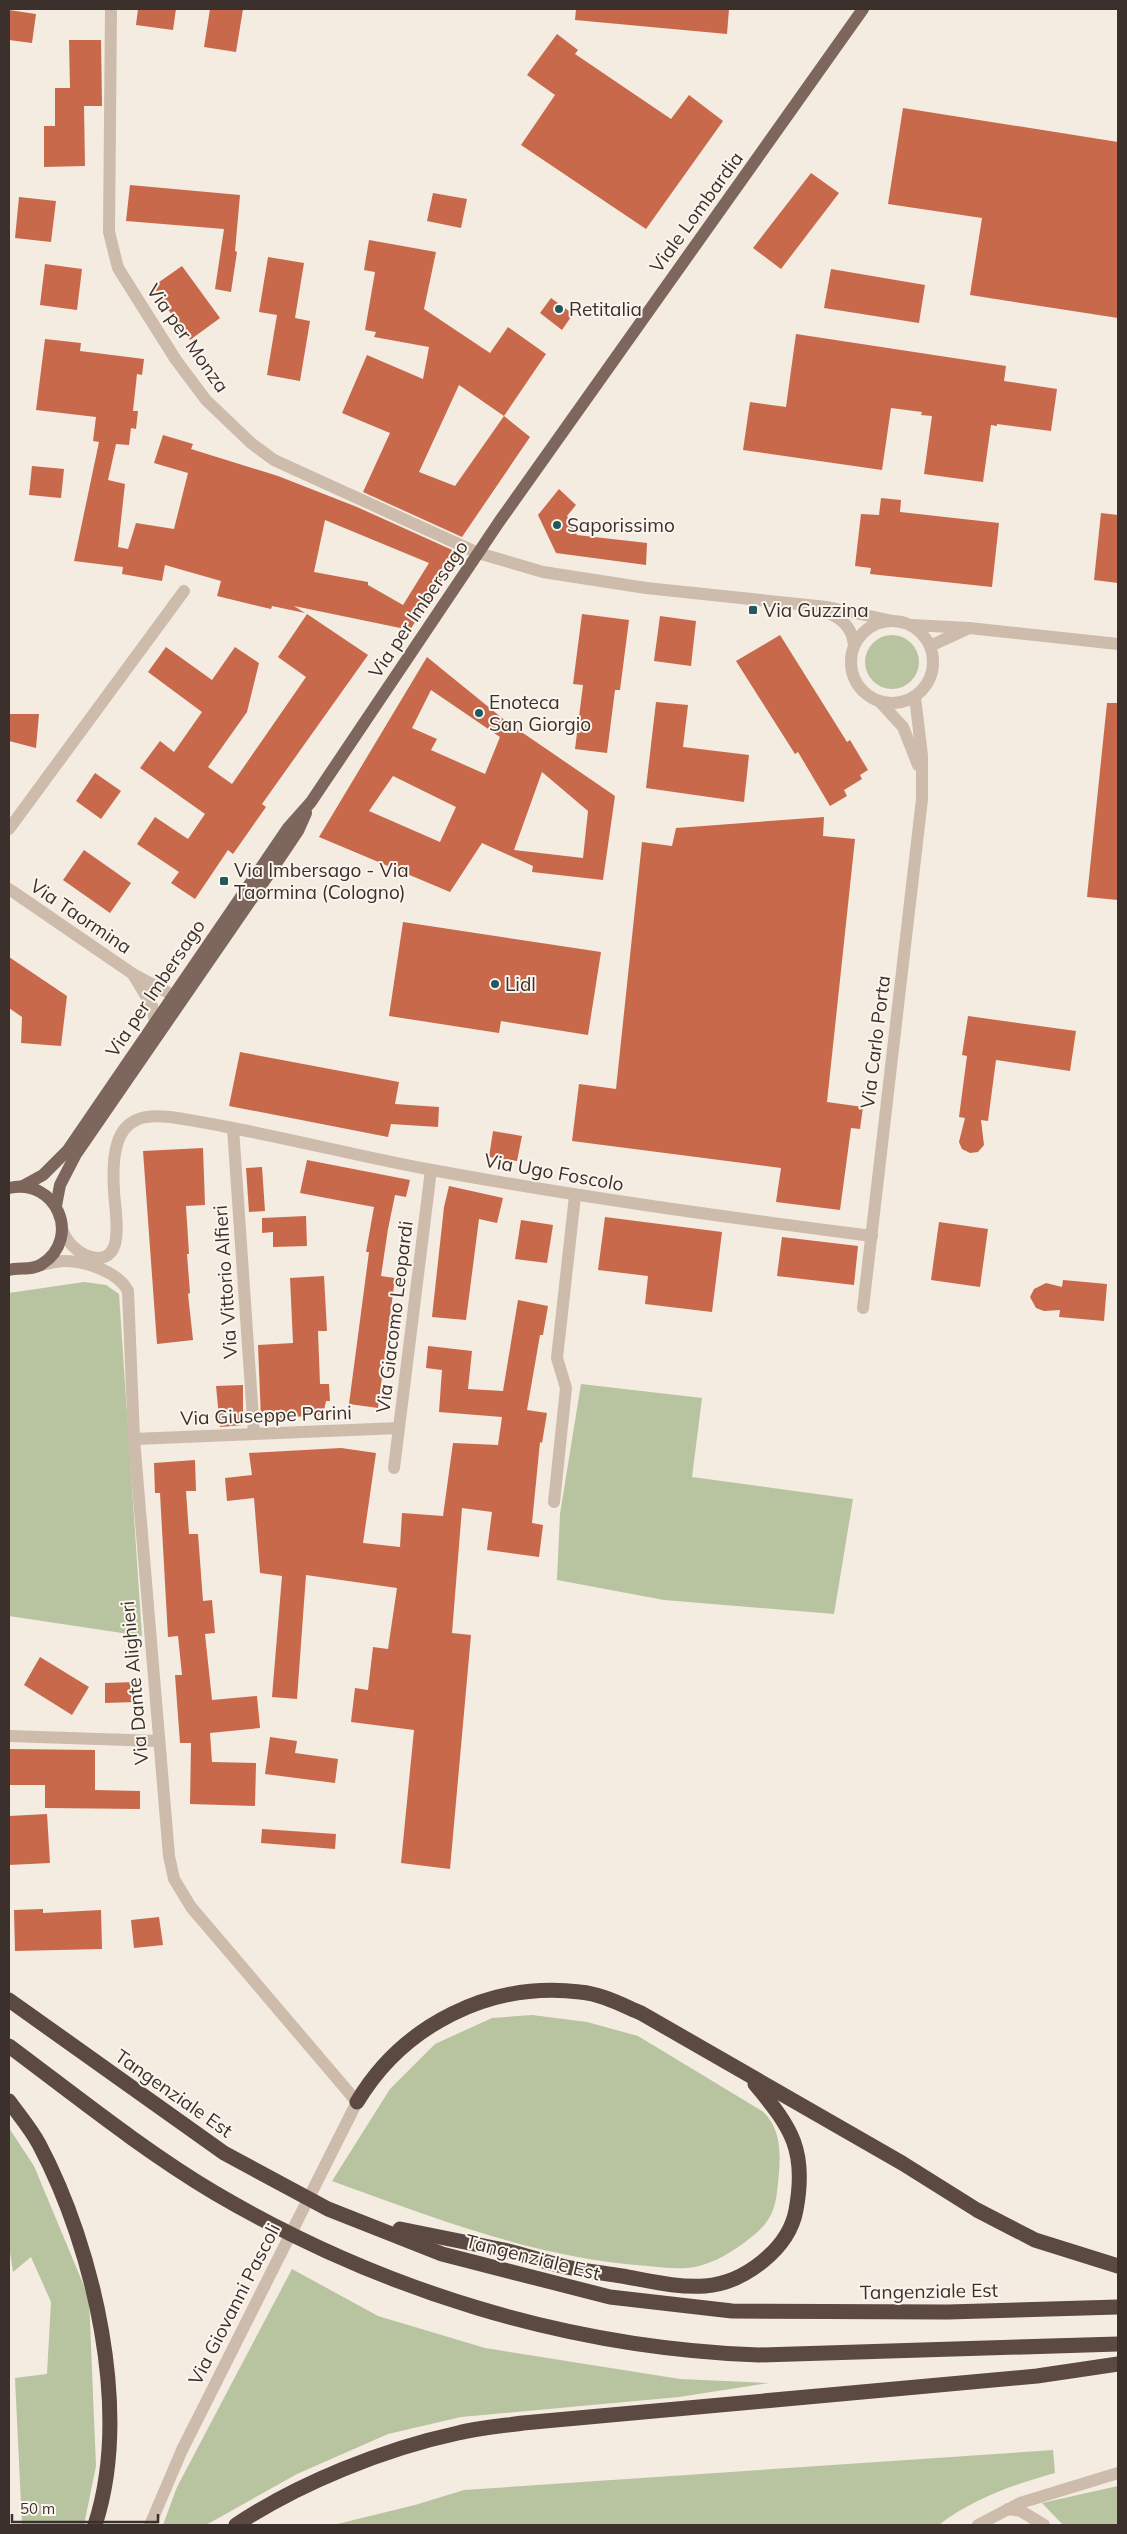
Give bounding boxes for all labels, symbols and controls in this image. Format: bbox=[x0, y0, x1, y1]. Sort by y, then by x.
street label: Viale Lombardia bbox=[644, 147, 748, 277]
street label: Via per Monza bbox=[142, 279, 234, 397]
place label: Retitalia bbox=[569, 297, 642, 321]
marker: Retitalia bbox=[553, 303, 565, 315]
place label: Saporissimo bbox=[567, 513, 675, 537]
marker: Saporissimo bbox=[551, 519, 563, 531]
street label: Via per Imbersago bbox=[363, 536, 473, 682]
place label: Via Guzzina bbox=[763, 598, 869, 622]
marker: Via Guzzina bbox=[747, 604, 759, 616]
place label: Enoteca San Giorgio bbox=[489, 690, 591, 736]
marker: Enoteca San Giorgio bbox=[473, 707, 485, 719]
place label: Via Imbersago - Via Taormina (Cologno) bbox=[234, 858, 409, 904]
street label: Via Taormina bbox=[26, 873, 136, 959]
marker: Via Imbersago - Via Taormina (Cologno) bbox=[218, 875, 230, 887]
street label: Via per Imbersago bbox=[100, 915, 210, 1061]
place label: Lidl bbox=[505, 972, 536, 996]
street label: Via Carlo Porta bbox=[855, 974, 895, 1110]
marker: Lidl bbox=[489, 978, 501, 990]
street label: Via Ugo Foscolo bbox=[482, 1148, 626, 1196]
street label: Via Vittorio Alfieri bbox=[208, 1204, 242, 1360]
street label: Via Giacomo Leopardi bbox=[370, 1220, 418, 1414]
street label: Via Giuseppe Parini bbox=[180, 1400, 352, 1430]
street label: Via Dante Alighieri bbox=[115, 1600, 153, 1766]
street label: Tangenziale Est bbox=[111, 2044, 238, 2143]
street label: Via Giovanni Pascoli bbox=[183, 2219, 285, 2389]
street label: Tangenziale Est bbox=[463, 2229, 603, 2285]
street label: Tangenziale Est bbox=[860, 2278, 999, 2304]
scale bar bbox=[12, 2492, 159, 2524]
text: 50 m bbox=[20, 2499, 55, 2518]

